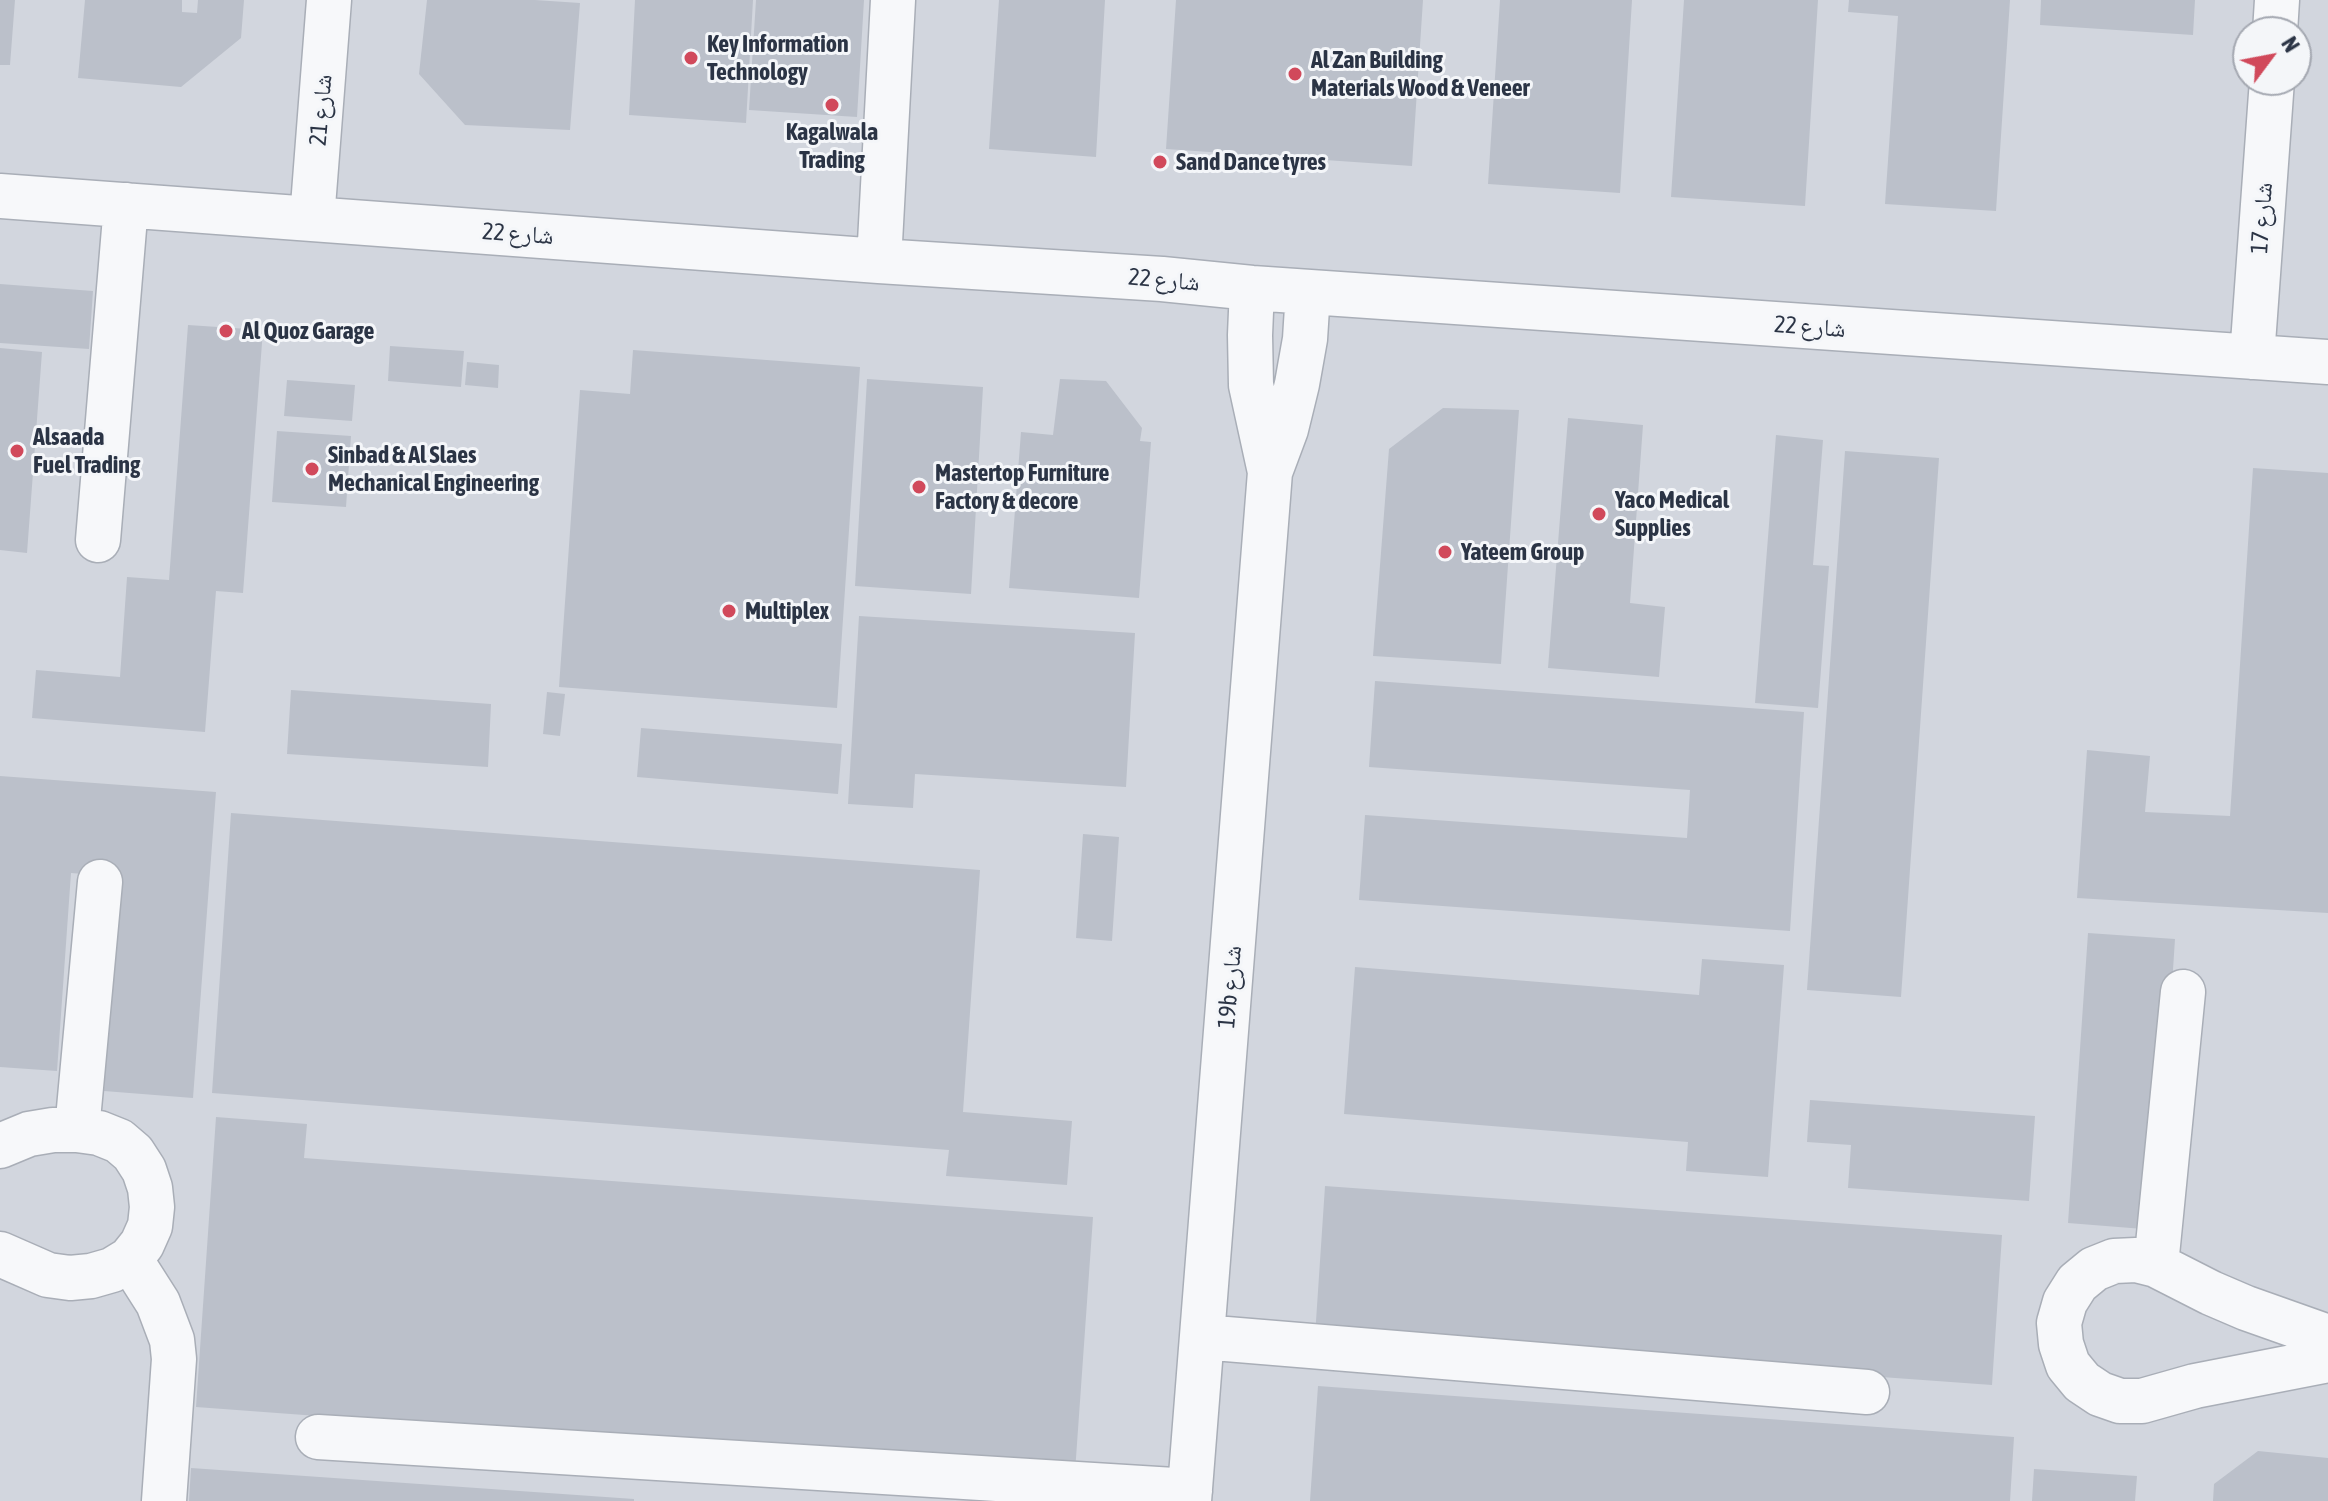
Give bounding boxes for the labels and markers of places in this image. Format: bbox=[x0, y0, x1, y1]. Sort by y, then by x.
place label: Key Information Technology bbox=[707, 30, 849, 86]
place label: Al Zan Building Materials Wood & Veneer bbox=[1311, 46, 1530, 102]
marker: Key Information Technology bbox=[682, 49, 700, 67]
marker: Al Zan Building Materials Wood & Veneer bbox=[1286, 65, 1304, 83]
marker: Kagalwala Trading bbox=[823, 96, 841, 114]
place label: Kagalwala Trading bbox=[786, 118, 878, 174]
place label: Sand Dance tyres bbox=[1176, 148, 1326, 176]
marker: Sand Dance tyres bbox=[1151, 153, 1169, 171]
place label: Al Quoz Garage bbox=[242, 317, 374, 345]
marker: Al Quoz Garage bbox=[217, 322, 235, 340]
place label: Alsaada Fuel Trading bbox=[33, 423, 140, 479]
place label: Sinbad & Al Slaes Mechanical Engineering bbox=[328, 441, 539, 497]
marker: Alsaada Fuel Trading bbox=[8, 442, 26, 460]
place label: Mastertop Furniture Factory & decore bbox=[935, 459, 1109, 515]
marker: Sinbad & Al Slaes Mechanical Engineering bbox=[303, 460, 321, 478]
marker: Mastertop Furniture Factory & decore bbox=[910, 478, 928, 496]
place label: Yaco Medical Supplies bbox=[1615, 486, 1729, 542]
marker: Yaco Medical Supplies bbox=[1590, 505, 1608, 523]
place label: Yateem Group bbox=[1461, 538, 1584, 566]
marker: Yateem Group bbox=[1436, 543, 1454, 561]
place label: Multiplex bbox=[745, 597, 829, 625]
marker: Multiplex bbox=[720, 602, 738, 620]

